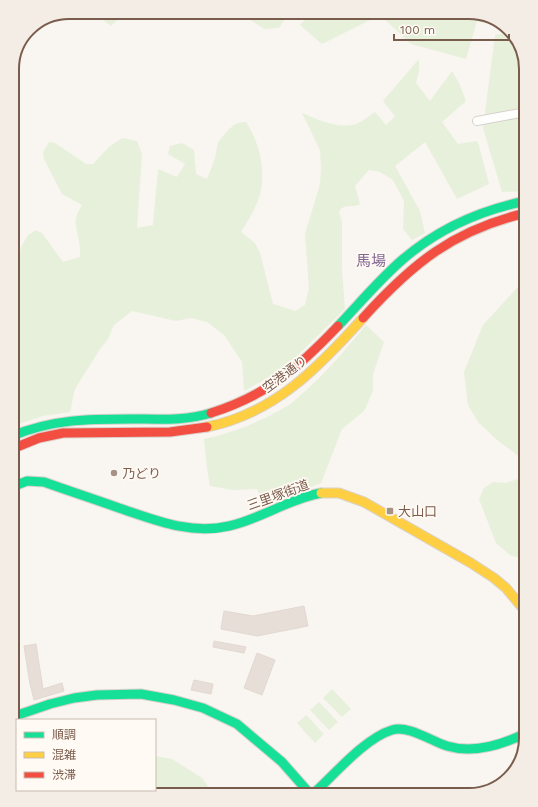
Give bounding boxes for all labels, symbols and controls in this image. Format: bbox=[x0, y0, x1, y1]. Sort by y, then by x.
scale bar bbox=[394, 16, 509, 42]
text: 100 m bbox=[400, 23, 435, 37]
district label: 馬場 bbox=[356, 252, 386, 270]
street label: 空港通り bbox=[260, 352, 310, 396]
place label: 乃どり bbox=[122, 466, 161, 481]
marker: 乃どり bbox=[109, 468, 119, 478]
street label: 三里塚街道 bbox=[245, 477, 311, 513]
place label: 大山口 bbox=[398, 504, 437, 519]
marker: 大山口 bbox=[385, 506, 395, 516]
legend bbox=[16, 719, 156, 791]
text: 順調 bbox=[52, 728, 76, 742]
text: 混雑 bbox=[52, 748, 76, 762]
text: 渋滞 bbox=[52, 768, 76, 782]

